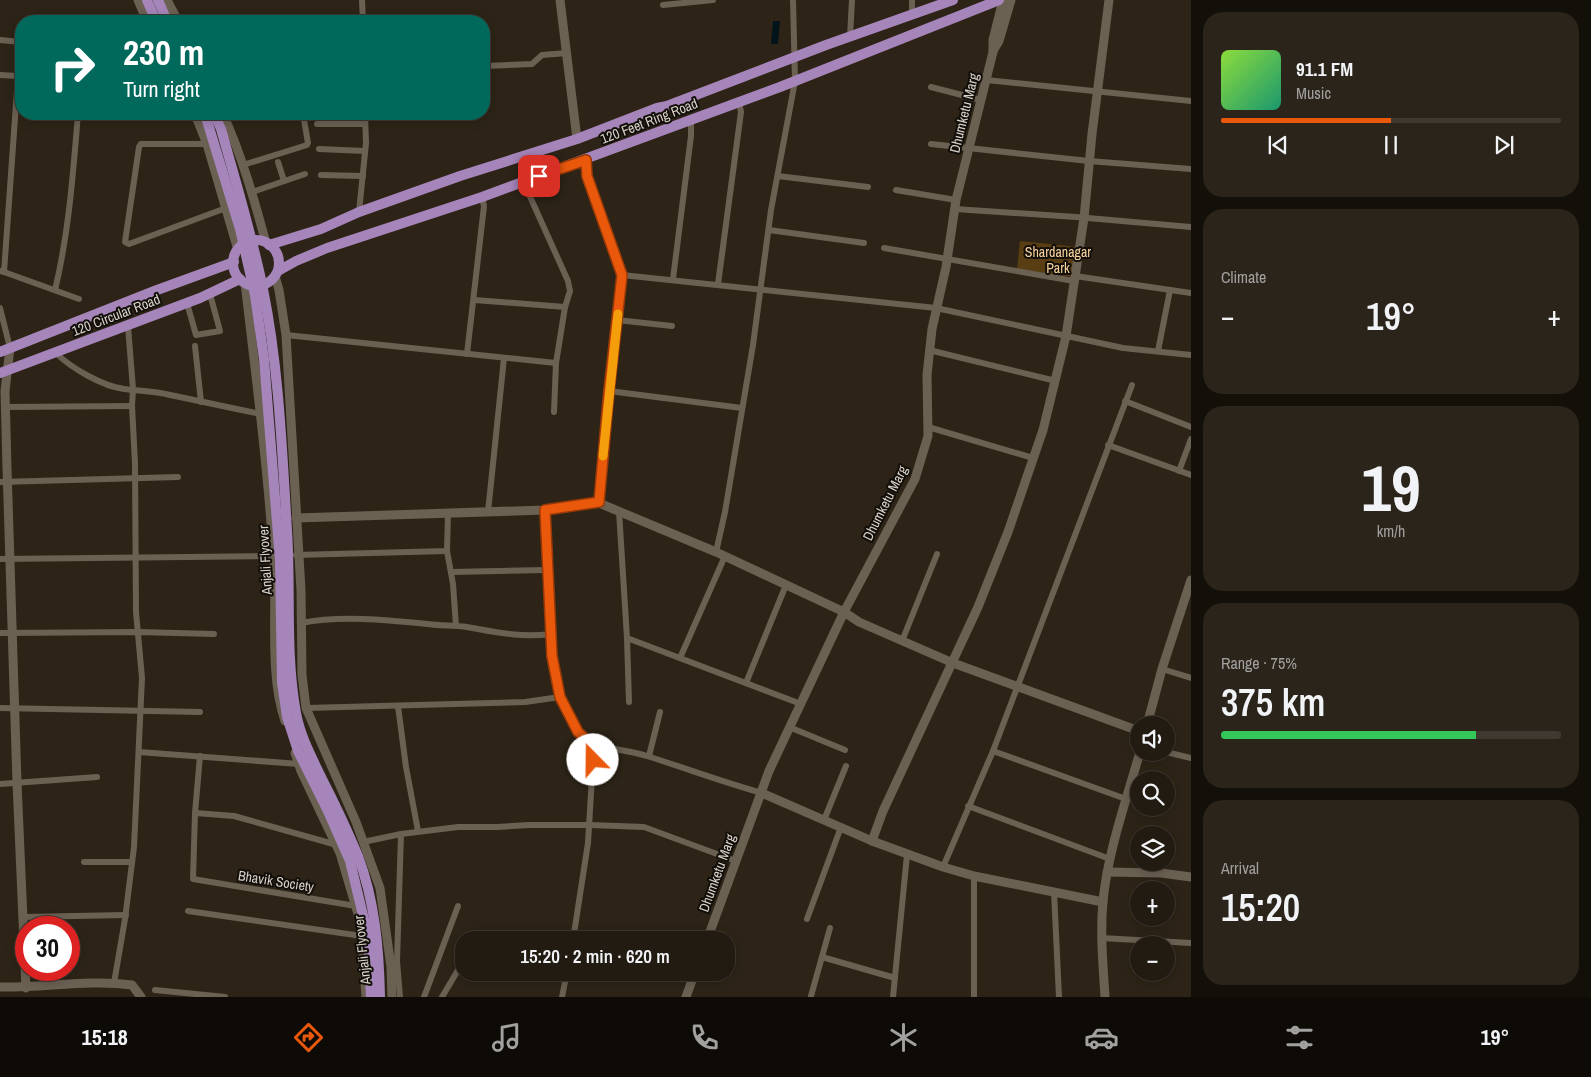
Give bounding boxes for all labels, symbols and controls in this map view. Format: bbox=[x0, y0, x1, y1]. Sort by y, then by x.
text: 230 m bbox=[123, 29, 204, 76]
icon: right bbox=[40, 35, 105, 100]
text: 91.1 FM bbox=[1296, 56, 1353, 82]
street label: Dhumketu Marg bbox=[945, 71, 983, 155]
text: Turn right bbox=[123, 74, 200, 104]
text: Music bbox=[1296, 82, 1331, 104]
street label: 120 Feet Ring Road bbox=[598, 94, 700, 148]
icon: previous bbox=[1264, 131, 1292, 159]
icon: pause bbox=[1377, 131, 1405, 159]
icon: next bbox=[1490, 131, 1518, 159]
pin bbox=[518, 155, 560, 197]
icon: arrive bbox=[525, 162, 553, 190]
park label: Shardanagar Park bbox=[1025, 243, 1091, 277]
text: Climate bbox=[1221, 266, 1266, 288]
street label: 120 Circular Road bbox=[69, 290, 163, 340]
text: 19° bbox=[1366, 291, 1416, 342]
text: − bbox=[1221, 297, 1234, 335]
text: + bbox=[1548, 297, 1561, 335]
text: 19 bbox=[1361, 444, 1421, 531]
street label: Dhumketu Marg bbox=[858, 462, 912, 543]
text: km/h bbox=[1377, 520, 1405, 542]
street label: Anjali Flyover bbox=[254, 525, 276, 596]
text: Range · 75% bbox=[1221, 652, 1297, 674]
text: 375 km bbox=[1221, 677, 1325, 728]
map controls bbox=[1130, 716, 1175, 981]
button: sound bbox=[1130, 716, 1175, 761]
position arrow bbox=[566, 733, 618, 785]
button: search bbox=[1130, 771, 1175, 816]
button: layers bbox=[1130, 826, 1175, 871]
street label: Dhumketu Marg bbox=[695, 831, 740, 914]
text: Arrival bbox=[1221, 857, 1259, 879]
street label: Bhavik Society bbox=[237, 866, 315, 896]
button: + bbox=[1130, 881, 1175, 926]
text: 15:20 bbox=[1221, 882, 1300, 933]
street label: Anjali Flyover bbox=[349, 914, 375, 987]
speed limit sign: 30 bbox=[15, 916, 80, 981]
button: − bbox=[1130, 936, 1175, 981]
text: 15:20 · 2 min · 620 m bbox=[520, 943, 670, 969]
icon: directions bbox=[291, 1020, 326, 1055]
icon: music bbox=[489, 1020, 524, 1055]
icon: phone bbox=[687, 1020, 722, 1055]
icon: climate bbox=[886, 1020, 921, 1055]
icon: car bbox=[1084, 1020, 1119, 1055]
icon: filters bbox=[1282, 1020, 1317, 1055]
text: 15:18 bbox=[82, 1022, 128, 1052]
text: 19° bbox=[1480, 1022, 1509, 1052]

